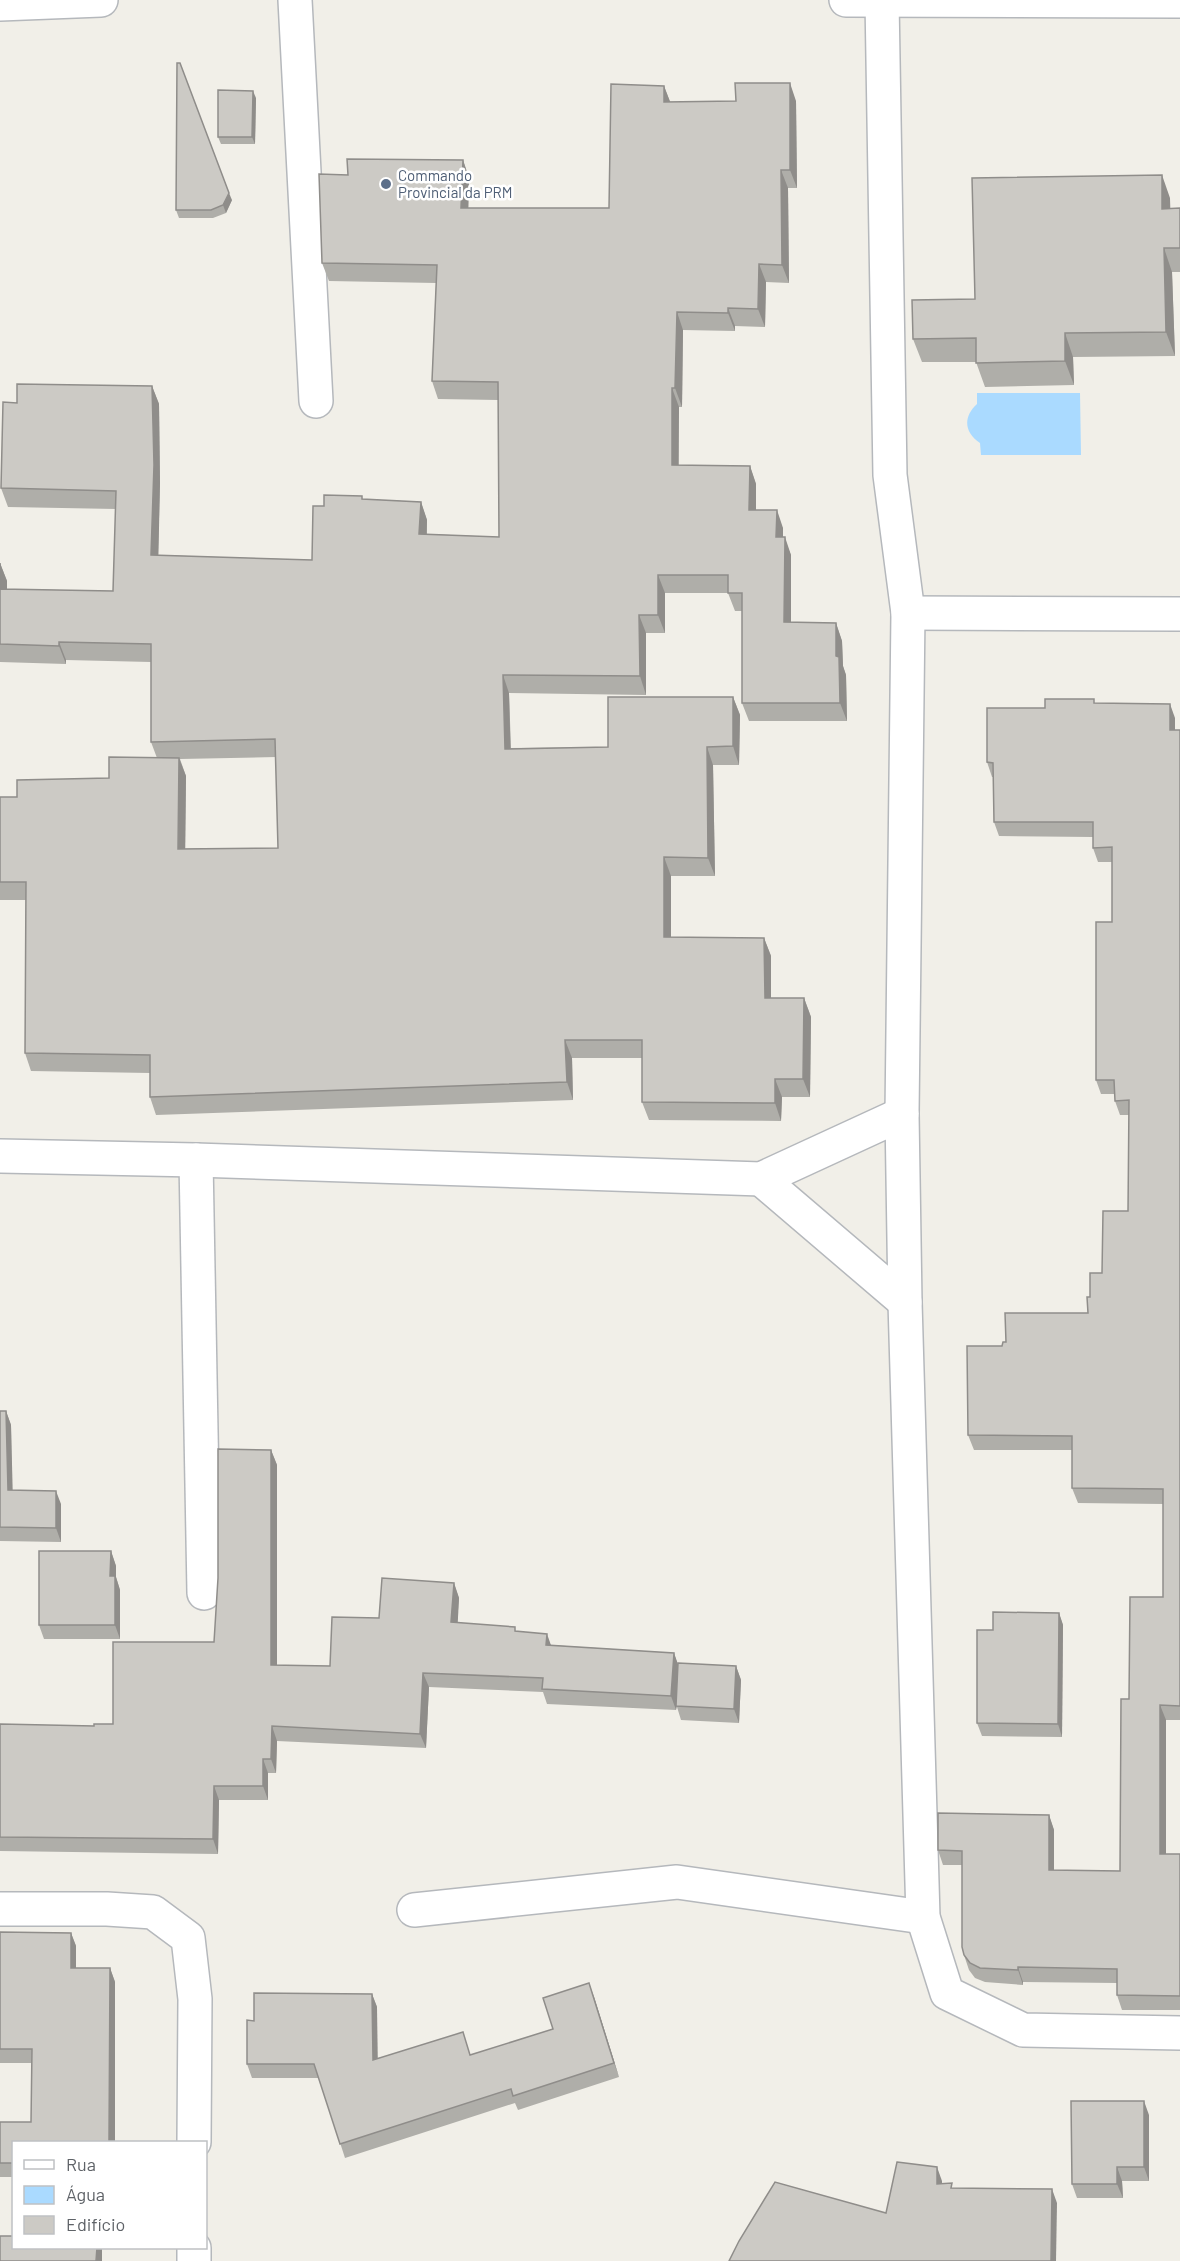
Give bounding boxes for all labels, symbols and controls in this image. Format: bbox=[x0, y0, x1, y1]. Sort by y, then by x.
place label: Commando Provincial da PRM bbox=[398, 166, 512, 201]
marker: Commando Provincial da PRM bbox=[379, 177, 393, 191]
legend bbox=[12, 2141, 207, 2249]
text: Rua bbox=[66, 2153, 96, 2175]
text: Água bbox=[66, 2183, 105, 2205]
text: Edifício bbox=[66, 2213, 125, 2235]

